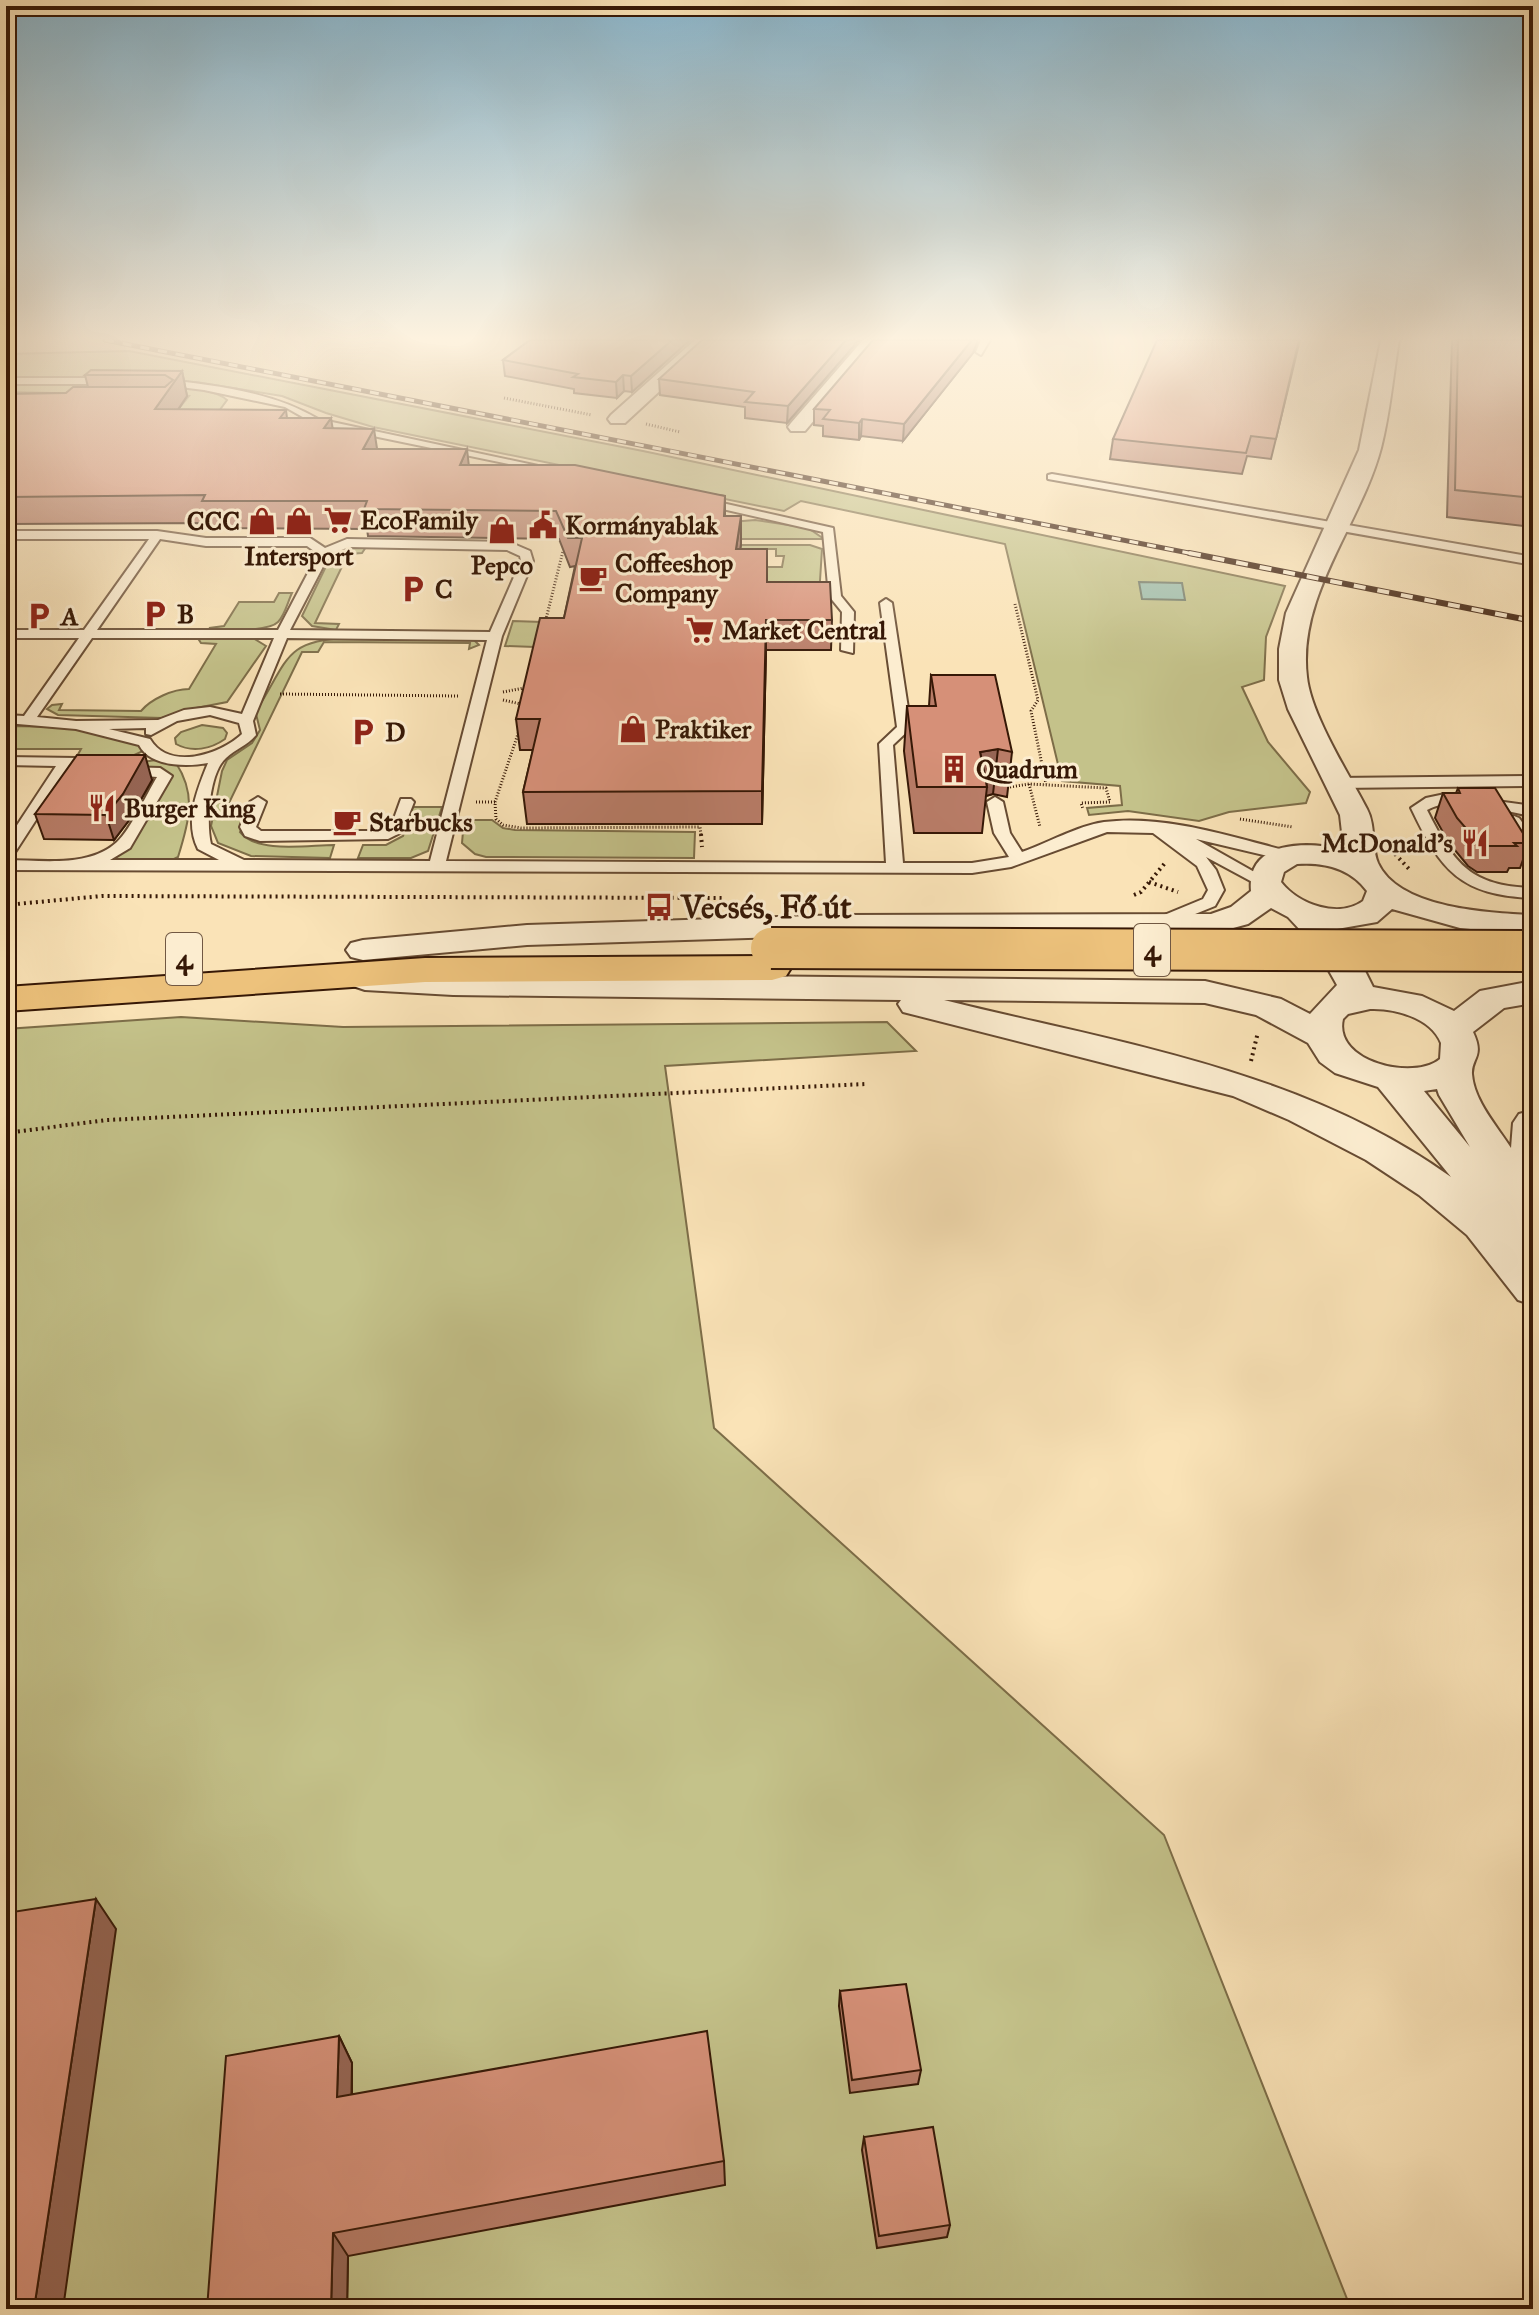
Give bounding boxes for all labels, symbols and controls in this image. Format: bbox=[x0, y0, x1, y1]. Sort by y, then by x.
place label: EcoFamily bbox=[360, 504, 479, 536]
place label: CCC bbox=[187, 505, 240, 537]
supermarket icon: EcoFamily bbox=[323, 505, 353, 535]
shop icon: CCC bbox=[247, 506, 277, 536]
shop icon: Intersport bbox=[284, 506, 314, 536]
place label: Kormányablak bbox=[565, 509, 719, 541]
public building icon: Kormányablak bbox=[528, 510, 558, 540]
shop icon: Pepco bbox=[487, 515, 517, 545]
place label: Intersport bbox=[244, 540, 355, 572]
place label: Coffeeshop Company bbox=[615, 547, 733, 609]
place label: Pepco bbox=[471, 549, 533, 581]
cafe icon: Coffeeshop Company bbox=[578, 563, 608, 593]
place label: C bbox=[435, 573, 453, 605]
parking icon: C bbox=[398, 574, 428, 604]
place label: B bbox=[177, 598, 194, 630]
parking icon: B bbox=[140, 599, 170, 629]
place label: A bbox=[59, 600, 79, 632]
parking icon: A bbox=[24, 601, 54, 631]
place label: Market Central bbox=[722, 614, 887, 646]
supermarket icon: Market Central bbox=[685, 615, 715, 645]
place label: Praktiker bbox=[655, 713, 753, 745]
shop icon: Praktiker bbox=[618, 714, 648, 744]
place label: D bbox=[385, 716, 406, 748]
parking icon: D bbox=[348, 717, 378, 747]
place label: Quadrum bbox=[976, 753, 1078, 785]
building icon: Quadrum bbox=[939, 754, 969, 784]
place label: Burger King bbox=[124, 792, 256, 825]
restaurant icon: Burger King bbox=[87, 793, 117, 823]
place label: Starbucks bbox=[369, 806, 473, 838]
cafe icon: Starbucks bbox=[332, 807, 362, 837]
place label: McDonald's bbox=[1321, 827, 1454, 859]
restaurant icon: McDonald's bbox=[1460, 828, 1490, 858]
place label: Vecsés, Fő út bbox=[680, 888, 852, 927]
bus stop icon: Vecsés, Fő út bbox=[644, 892, 674, 922]
road number: 4 bbox=[1134, 924, 1170, 976]
road number: 4 bbox=[166, 933, 202, 985]

